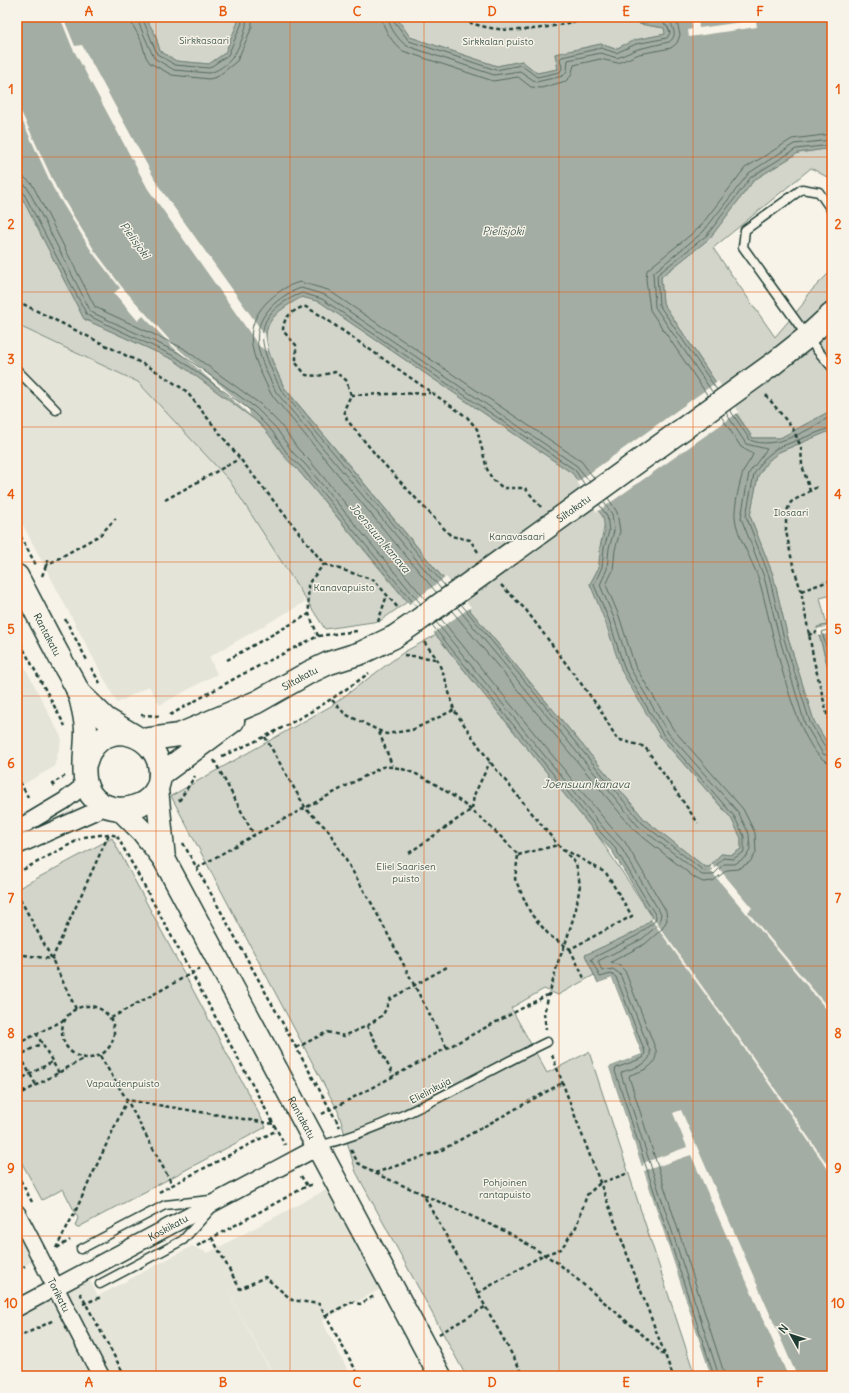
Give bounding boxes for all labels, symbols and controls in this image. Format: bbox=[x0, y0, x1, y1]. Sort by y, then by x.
text: A bbox=[85, 3, 94, 20]
text: B bbox=[219, 3, 228, 20]
text: C bbox=[353, 3, 362, 20]
text: D bbox=[487, 3, 497, 20]
text: E bbox=[622, 3, 630, 20]
text: F bbox=[756, 3, 764, 20]
park label: Sirkkasaari bbox=[179, 34, 229, 47]
park label: Sirkkalan puisto bbox=[462, 35, 534, 48]
text: 1 bbox=[8, 81, 14, 98]
text: 1 bbox=[835, 81, 841, 98]
text: 2 bbox=[7, 216, 15, 233]
text: 2 bbox=[834, 216, 842, 233]
water label: Pielisjoki bbox=[117, 219, 154, 262]
water label: Pielisjoki bbox=[482, 224, 525, 238]
text: 3 bbox=[7, 351, 15, 368]
text: 3 bbox=[834, 351, 842, 368]
text: 4 bbox=[7, 486, 15, 503]
text: 4 bbox=[834, 486, 842, 503]
street label: Siltakatu bbox=[554, 492, 593, 525]
water label: Joensuun kanava bbox=[347, 500, 414, 576]
park label: Ilosaari bbox=[774, 506, 808, 519]
park label: Kanavasaari bbox=[489, 530, 545, 543]
park label: Kanavapuisto bbox=[313, 581, 375, 594]
street label: Rantakatu bbox=[31, 611, 64, 659]
text: 5 bbox=[7, 621, 15, 638]
text: 5 bbox=[834, 621, 842, 638]
street label: Siltakatu bbox=[280, 663, 320, 694]
text: 6 bbox=[7, 755, 15, 772]
text: 6 bbox=[834, 755, 842, 772]
water label: Joensuun kanava bbox=[543, 777, 630, 791]
park label: Eliel Saarisen puisto bbox=[376, 860, 436, 885]
text: 7 bbox=[8, 890, 15, 907]
text: 7 bbox=[835, 890, 842, 907]
text: 8 bbox=[7, 1025, 15, 1042]
text: 8 bbox=[834, 1025, 842, 1042]
street label: Elielinkuja bbox=[407, 1074, 453, 1107]
park label: Vapaudenpuisto bbox=[86, 1077, 160, 1090]
street label: Rantakatu bbox=[285, 1094, 318, 1142]
text: 9 bbox=[7, 1160, 15, 1177]
text: 9 bbox=[834, 1160, 842, 1177]
park label: Pohjoinen rantapuisto bbox=[479, 1176, 531, 1201]
street label: Koskikatu bbox=[146, 1212, 190, 1244]
street label: Torikatu bbox=[45, 1276, 73, 1314]
text: 10 bbox=[4, 1295, 18, 1312]
text: 10 bbox=[831, 1295, 845, 1312]
north arrow bbox=[771, 1315, 811, 1355]
text: N bbox=[775, 1321, 791, 1336]
text: A bbox=[85, 1374, 94, 1391]
text: B bbox=[219, 1374, 228, 1391]
text: C bbox=[353, 1374, 362, 1391]
text: D bbox=[487, 1374, 497, 1391]
text: E bbox=[622, 1374, 630, 1391]
text: F bbox=[756, 1374, 764, 1391]

